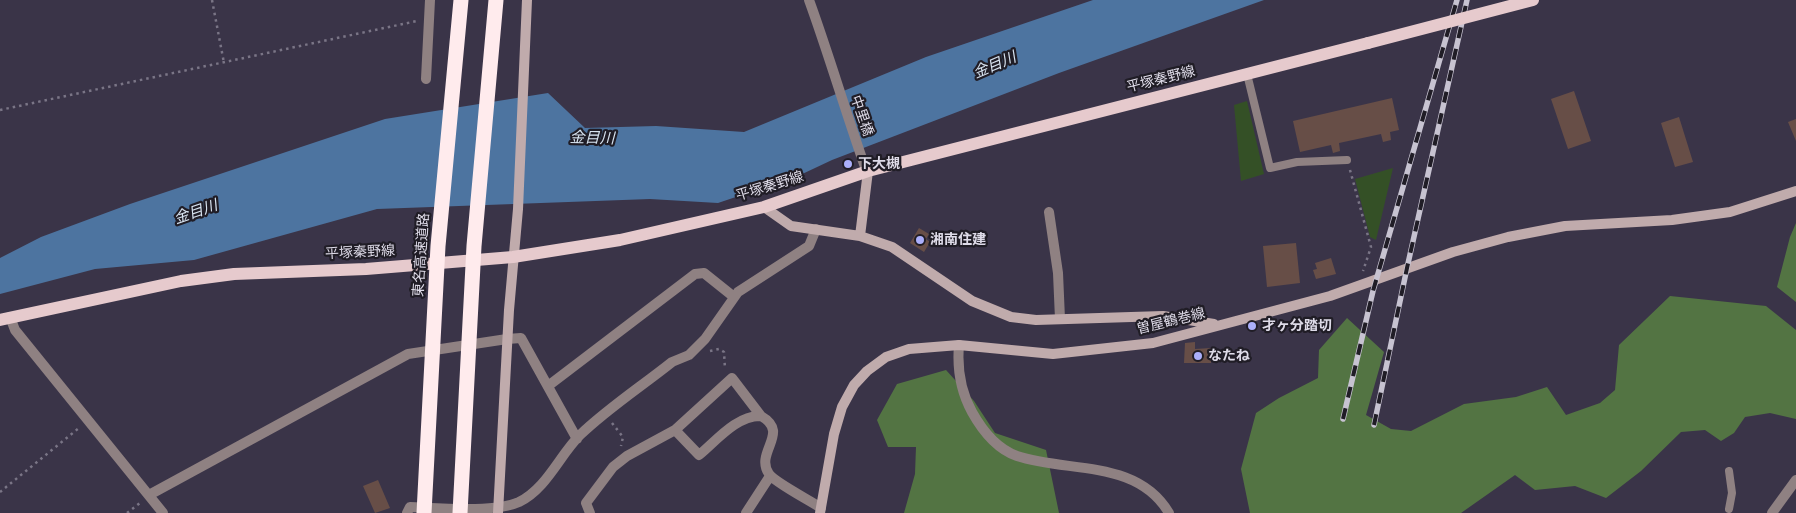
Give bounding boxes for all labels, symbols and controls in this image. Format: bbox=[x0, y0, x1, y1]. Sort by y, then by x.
water label: 金目川 bbox=[971, 49, 1019, 83]
street label: 平塚秦野線 bbox=[1125, 63, 1197, 97]
street label: 中里橋 bbox=[846, 93, 876, 139]
water label: 金目川 bbox=[569, 130, 615, 148]
place label: 下大槻 bbox=[858, 156, 900, 172]
marker: 下大槻 bbox=[842, 158, 854, 170]
street label: 平塚秦野線 bbox=[734, 169, 806, 205]
water label: 金目川 bbox=[172, 197, 220, 229]
street label: 東名高速道路 bbox=[411, 213, 433, 297]
place label: 湘南住建 bbox=[930, 232, 986, 248]
marker: 湘南住建 bbox=[914, 234, 926, 246]
street label: 平塚秦野線 bbox=[325, 243, 395, 263]
street label: 曽屋鶴巻線 bbox=[1135, 305, 1207, 339]
place label: 才ヶ分踏切 bbox=[1262, 318, 1332, 334]
marker: 才ヶ分踏切 bbox=[1246, 320, 1258, 332]
place label: なたね bbox=[1208, 348, 1250, 364]
marker: なたね bbox=[1192, 350, 1204, 362]

